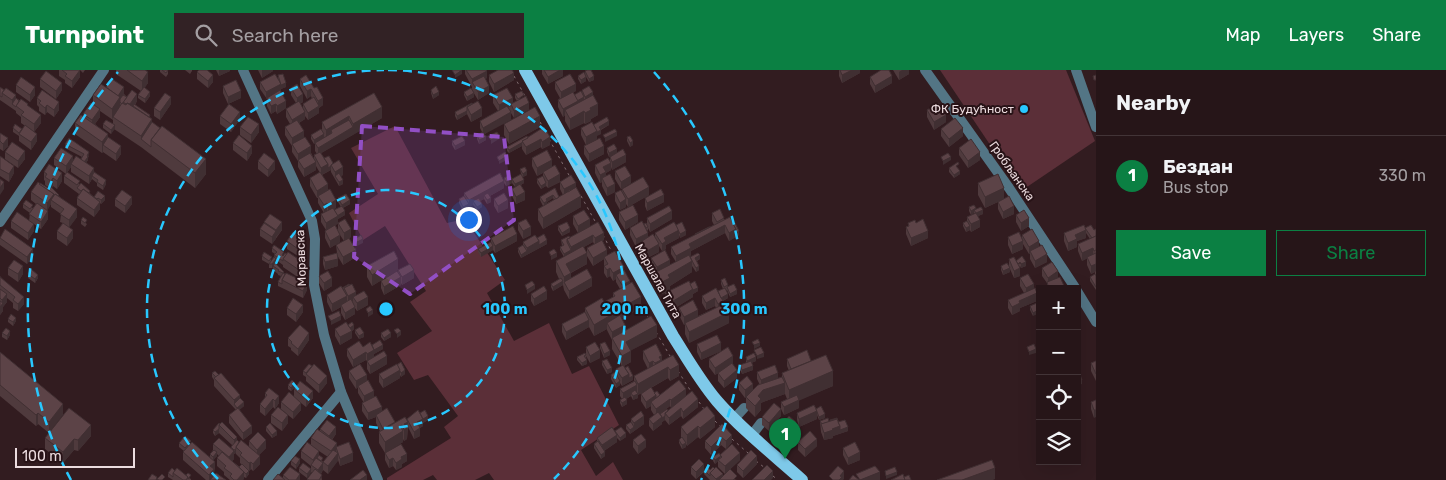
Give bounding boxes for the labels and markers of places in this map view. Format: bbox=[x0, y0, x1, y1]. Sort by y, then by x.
place label: ФК Будућност bbox=[931, 102, 1014, 116]
marker: ФК Будућност bbox=[1018, 103, 1030, 115]
centre of rings bbox=[377, 300, 395, 318]
pin: 1 bbox=[769, 418, 801, 459]

